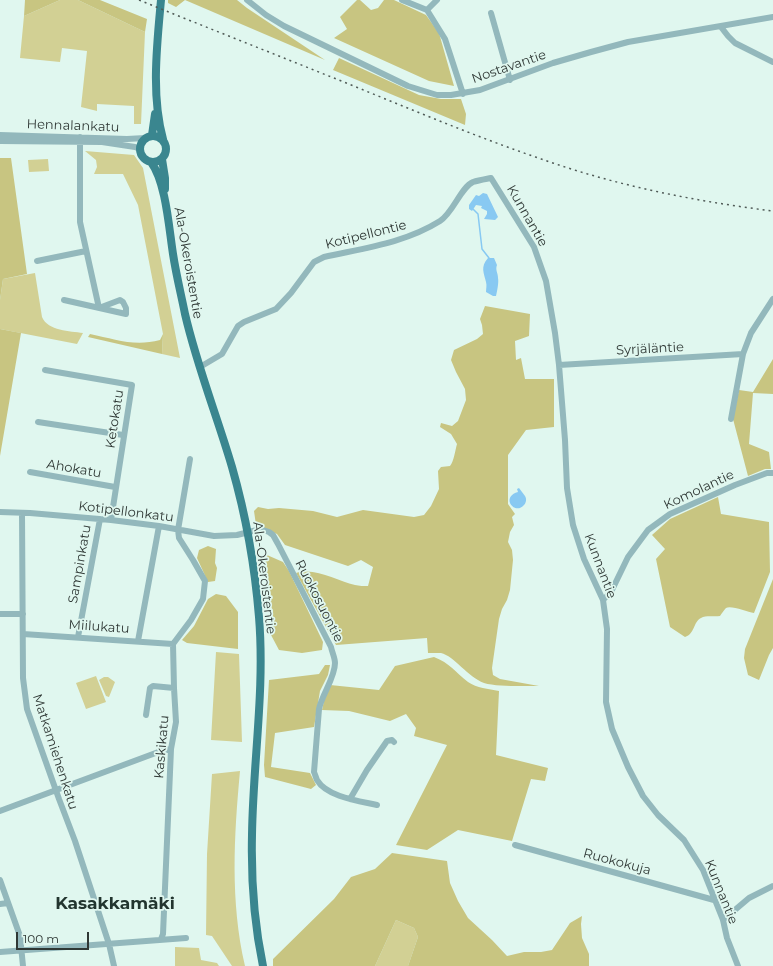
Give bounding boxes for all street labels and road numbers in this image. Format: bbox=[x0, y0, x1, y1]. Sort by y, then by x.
street label: Nostavantie bbox=[470, 47, 548, 87]
street label: Hennalankatu bbox=[26, 117, 120, 135]
street label: Kunnantie bbox=[503, 182, 551, 250]
street label: Ala-Okeroistentie bbox=[170, 206, 206, 320]
street label: Kotipellontie bbox=[324, 217, 408, 253]
street label: Syrjäläntie bbox=[616, 339, 684, 359]
street label: Ketokatu bbox=[103, 388, 127, 450]
street label: Ahokatu bbox=[45, 456, 103, 482]
street label: Komolantie bbox=[661, 467, 737, 513]
street label: Kotipellonkatu bbox=[78, 498, 174, 526]
street label: Ala-Okeroistentie bbox=[249, 521, 279, 635]
street label: Sampinkatu bbox=[65, 523, 95, 605]
street label: Kunnantie bbox=[580, 531, 620, 601]
street label: Ruokosuontie bbox=[291, 557, 347, 645]
street label: Miilukatu bbox=[68, 617, 130, 637]
street label: Matkamiehenkatu bbox=[29, 692, 81, 812]
street label: Kaskikatu bbox=[151, 715, 173, 779]
street label: Ruokokuja bbox=[581, 845, 653, 879]
street label: Kunnantie bbox=[701, 857, 741, 927]

